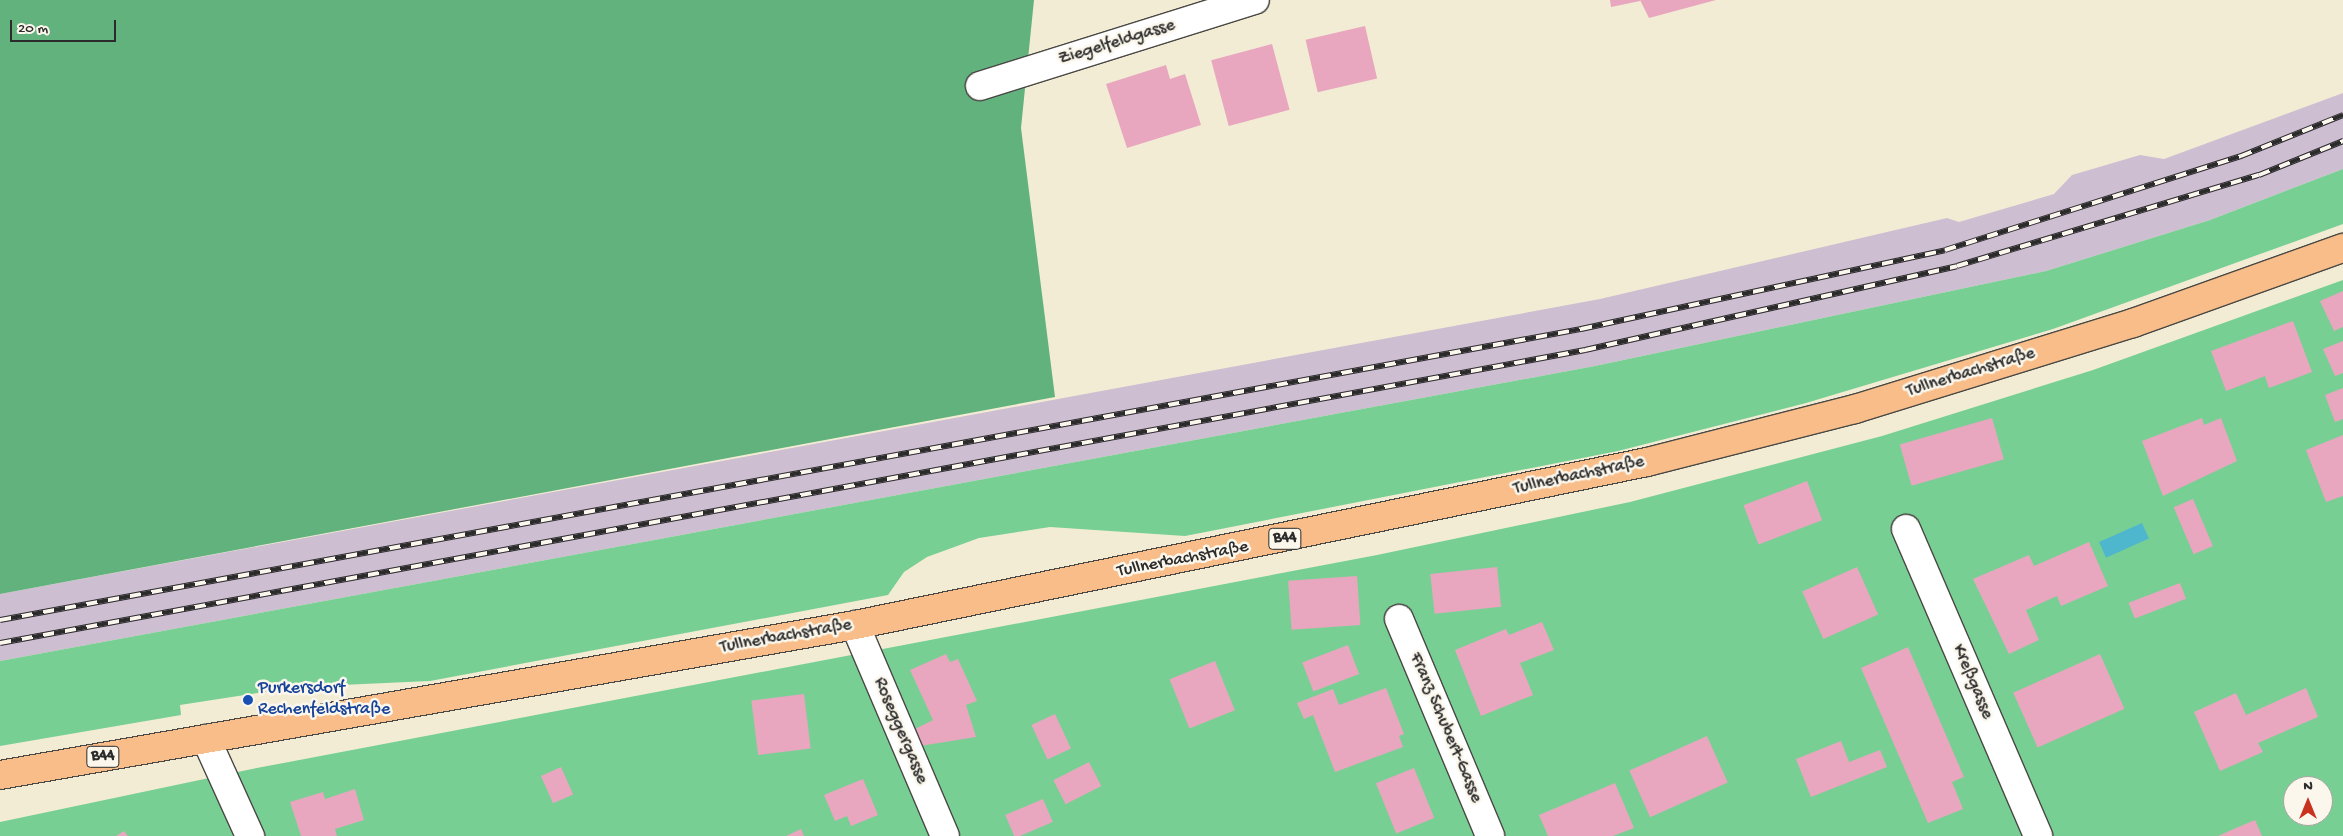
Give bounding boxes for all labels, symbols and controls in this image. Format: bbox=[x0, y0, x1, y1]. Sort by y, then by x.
scale bar bbox=[12, 10, 119, 42]
street label: Ziegelfeldgasse bbox=[1056, 15, 1178, 71]
text: 20 m bbox=[18, 20, 48, 38]
street label: Tullnerbachstraße bbox=[1904, 343, 2038, 403]
street label: Tullnerbachstraße bbox=[1512, 452, 1646, 500]
road number: B44 bbox=[1268, 526, 1302, 552]
street label: Tullnerbachstraße bbox=[1115, 537, 1251, 583]
street label: Tullnerbachstraße bbox=[718, 615, 854, 659]
street label: Kreßgasse bbox=[1947, 641, 1997, 723]
street label: Franz Schubert-Gasse bbox=[1404, 650, 1486, 806]
street label: Roseggergasse bbox=[868, 674, 932, 788]
place label: Purkersdorf Rechenfeldstraße bbox=[258, 679, 390, 722]
marker: Purkersdorf Rechenfeldstraße bbox=[242, 694, 254, 706]
road number: B44 bbox=[86, 744, 120, 770]
north arrow bbox=[2283, 776, 2333, 826]
text: N bbox=[2303, 778, 2313, 795]

